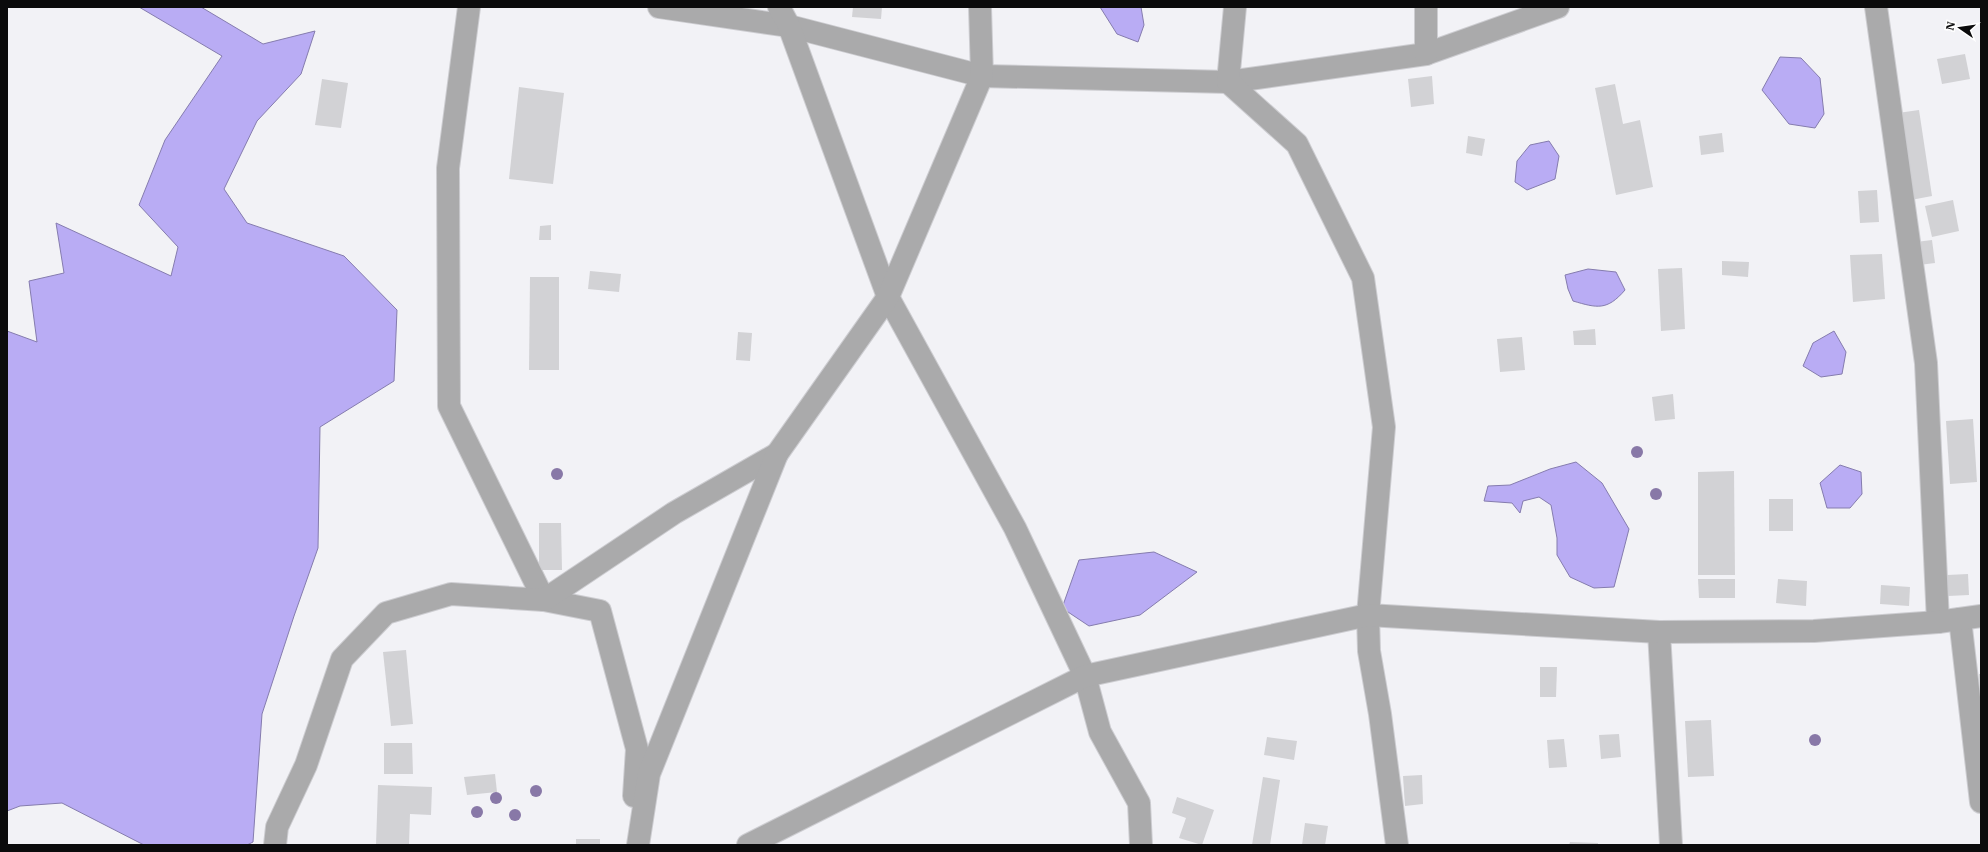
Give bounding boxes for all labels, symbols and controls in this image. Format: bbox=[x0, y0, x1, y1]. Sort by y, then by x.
north arrow bbox=[1940, 8, 1980, 48]
text: N bbox=[1942, 20, 1958, 32]

